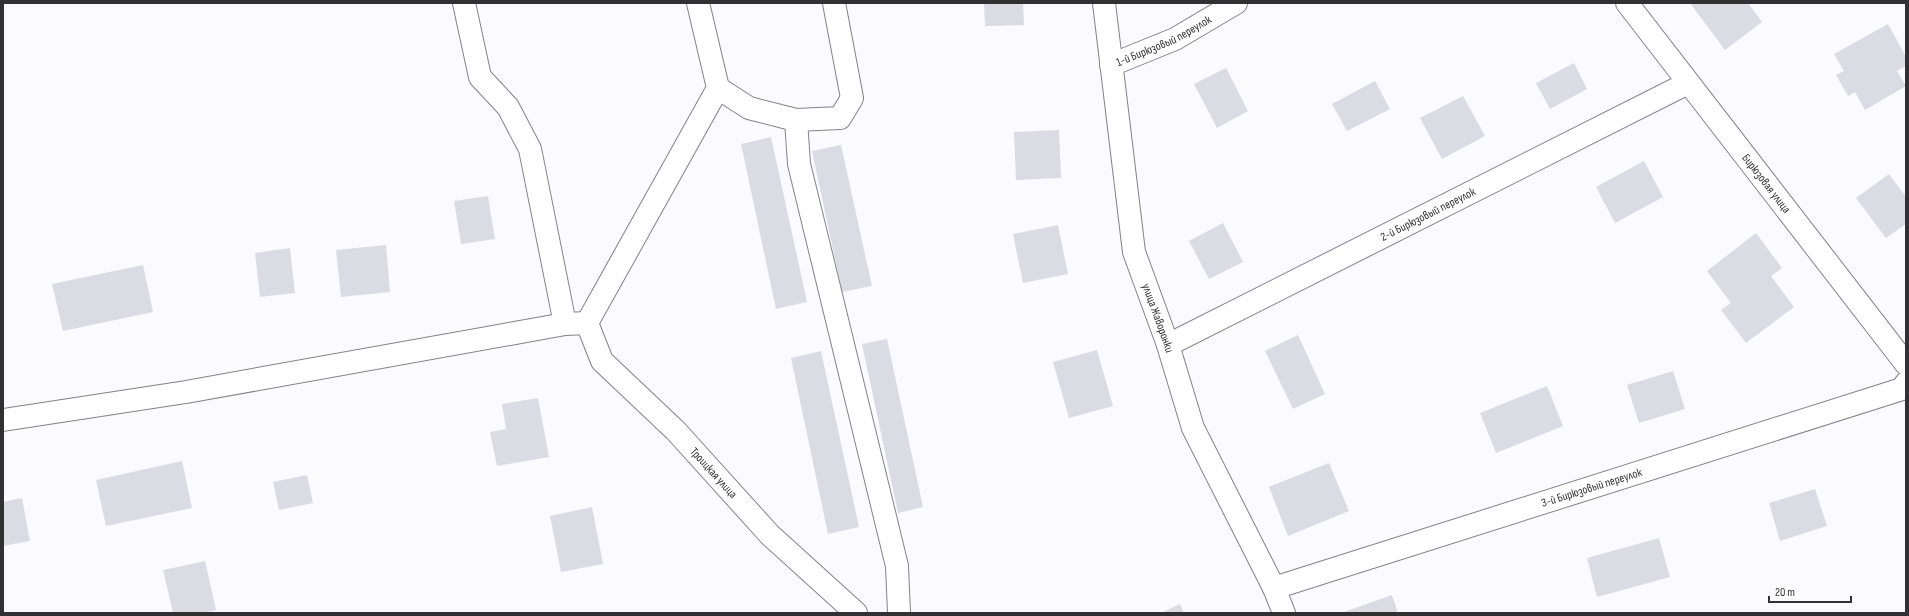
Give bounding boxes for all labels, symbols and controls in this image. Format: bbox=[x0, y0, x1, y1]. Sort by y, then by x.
street label: 1-й Бирюзовый переулок bbox=[1114, 12, 1215, 70]
street label: Бирюзовая улица bbox=[1738, 151, 1794, 217]
street label: 2-й Бирюзовый переулок bbox=[1378, 184, 1479, 245]
street label: улица Жаворонки bbox=[1138, 282, 1177, 354]
street label: Троицкая улица bbox=[687, 445, 740, 502]
street label: 3-й Бирюзовый переулок bbox=[1539, 465, 1644, 511]
scale bar bbox=[1769, 578, 1851, 604]
text: 20 m bbox=[1775, 585, 1795, 600]

